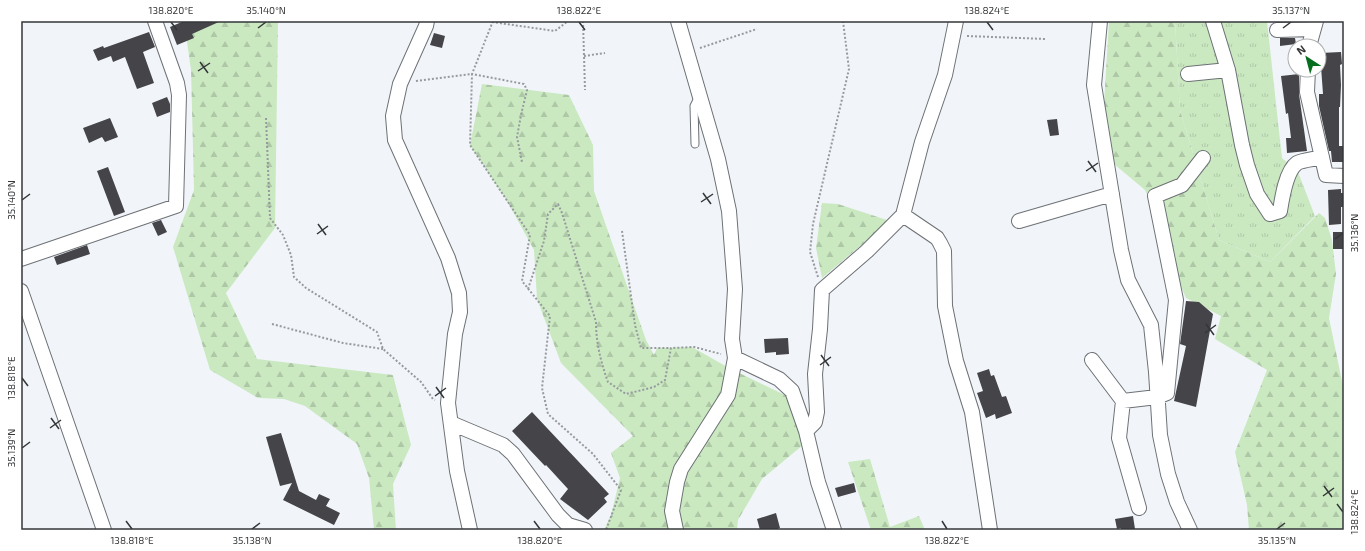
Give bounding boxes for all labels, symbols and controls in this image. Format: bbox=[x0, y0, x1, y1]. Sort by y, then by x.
text: 138.820°E bbox=[149, 4, 194, 16]
text: 35.140°N bbox=[246, 4, 286, 16]
text: 138.822°E bbox=[557, 4, 602, 16]
text: 138.824°E bbox=[965, 4, 1010, 16]
text: 35.137°N bbox=[1272, 4, 1310, 16]
north arrow bbox=[1287, 38, 1327, 78]
text: N bbox=[1294, 42, 1308, 57]
text: 35.140°N bbox=[5, 180, 17, 220]
text: 35.136°N bbox=[1348, 214, 1360, 252]
text: 138.818°E bbox=[5, 356, 17, 400]
text: 35.139°N bbox=[5, 429, 17, 467]
text: 138.824°E bbox=[1348, 489, 1360, 534]
text: 138.818°E bbox=[110, 534, 154, 546]
text: 35.138°N bbox=[232, 534, 272, 546]
text: 138.820°E bbox=[518, 534, 563, 546]
text: 138.822°E bbox=[925, 534, 970, 546]
text: 35.135°N bbox=[1258, 534, 1296, 546]

